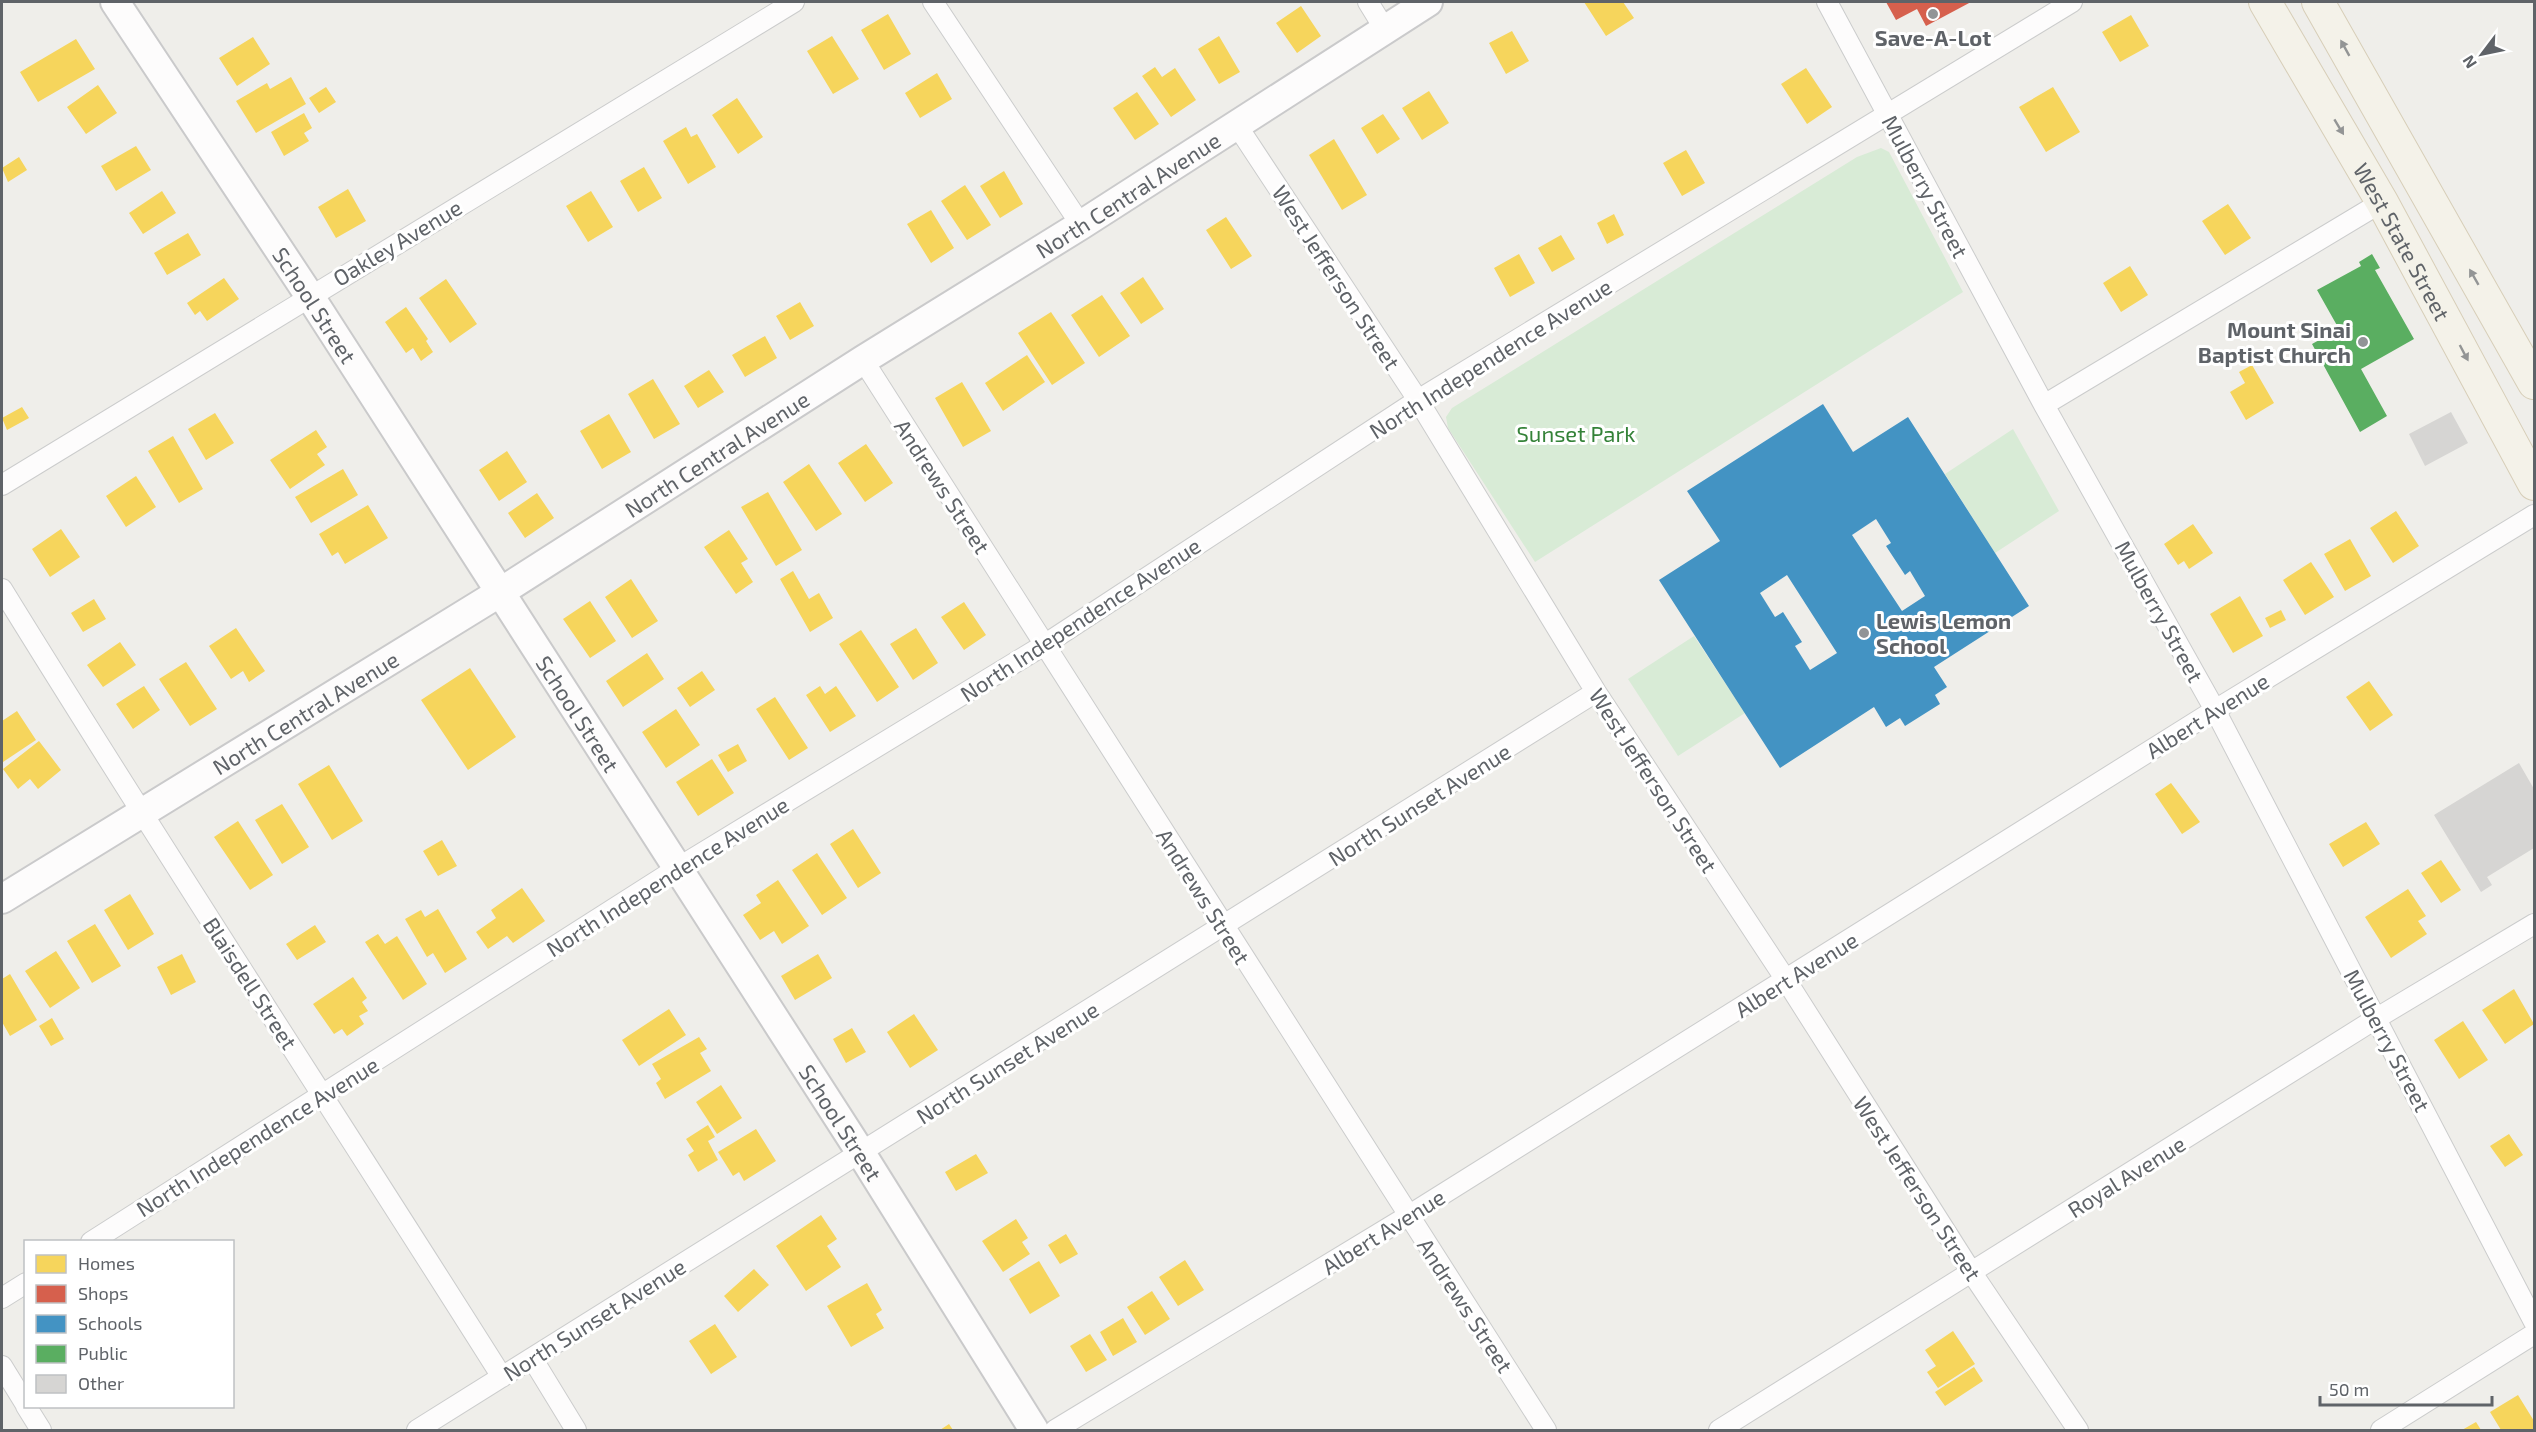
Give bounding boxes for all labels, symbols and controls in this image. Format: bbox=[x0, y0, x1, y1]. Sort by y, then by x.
marker: Save-A-Lot bbox=[1926, 7, 1940, 21]
place label: Save-A-Lot bbox=[1875, 24, 1991, 50]
north arrow bbox=[2452, 24, 2512, 84]
one-way arrow bbox=[2340, 39, 2350, 56]
text: N bbox=[2458, 52, 2480, 72]
street label: Mulberry Street bbox=[1878, 110, 1974, 262]
one-way arrow bbox=[2333, 119, 2344, 135]
street label: North Central Avenue bbox=[1031, 126, 1225, 263]
street label: West State Street bbox=[2349, 158, 2456, 325]
street label: West Jefferson Street bbox=[1268, 180, 1406, 374]
street label: Oakley Avenue bbox=[328, 193, 466, 291]
street label: School Street bbox=[268, 242, 362, 368]
one-way arrow bbox=[2470, 269, 2480, 286]
street label: North Independence Avenue bbox=[1364, 273, 1616, 443]
place label: Mount Sinai Baptist Church bbox=[2198, 316, 2351, 367]
marker: Mount Sinai Baptist Church bbox=[2356, 335, 2370, 349]
one-way arrow bbox=[2459, 344, 2469, 361]
street label: North Central Avenue bbox=[620, 385, 814, 522]
street label: Andrews Street bbox=[890, 414, 996, 558]
park label: Sunset Park bbox=[1517, 420, 1635, 446]
street label: North Independence Avenue bbox=[955, 532, 1205, 706]
street label: Mulberry Street bbox=[2110, 536, 2210, 686]
place label: Lewis Lemon School bbox=[1876, 607, 2011, 658]
marker: Lewis Lemon School bbox=[1857, 626, 1871, 640]
street label: North Central Avenue bbox=[207, 645, 403, 779]
street label: School Street bbox=[531, 651, 625, 776]
street label: Albert Avenue bbox=[2141, 667, 2273, 763]
street label: West Jefferson Street bbox=[1585, 683, 1723, 877]
street label: North Sunset Avenue bbox=[1323, 737, 1515, 871]
street label: North Independence Avenue bbox=[541, 791, 793, 961]
street label: Andrews Street bbox=[1152, 823, 1256, 969]
street label: Blaisdell Street bbox=[199, 912, 303, 1054]
street label: Albert Avenue bbox=[1730, 926, 1862, 1022]
street label: Mulberry Street bbox=[2340, 964, 2436, 1116]
street label: North Sunset Avenue bbox=[911, 995, 1103, 1129]
street label: North Independence Avenue bbox=[131, 1051, 383, 1221]
street label: School Street bbox=[794, 1059, 888, 1185]
street label: West Jefferson Street bbox=[1849, 1091, 1987, 1285]
street label: Royal Avenue bbox=[2062, 1130, 2190, 1222]
street label: Albert Avenue bbox=[1317, 1183, 1449, 1279]
street label: Andrews Street bbox=[1413, 1233, 1519, 1377]
legend bbox=[24, 1240, 234, 1408]
text: Homes bbox=[78, 1252, 135, 1274]
street label: North Sunset Avenue bbox=[498, 1252, 690, 1386]
text: Shops bbox=[78, 1282, 128, 1304]
text: Schools bbox=[78, 1312, 142, 1334]
text: Public bbox=[78, 1342, 128, 1364]
scale bar bbox=[2320, 1369, 2492, 1407]
text: Other bbox=[78, 1372, 124, 1394]
text: 50 m bbox=[2329, 1378, 2369, 1400]

